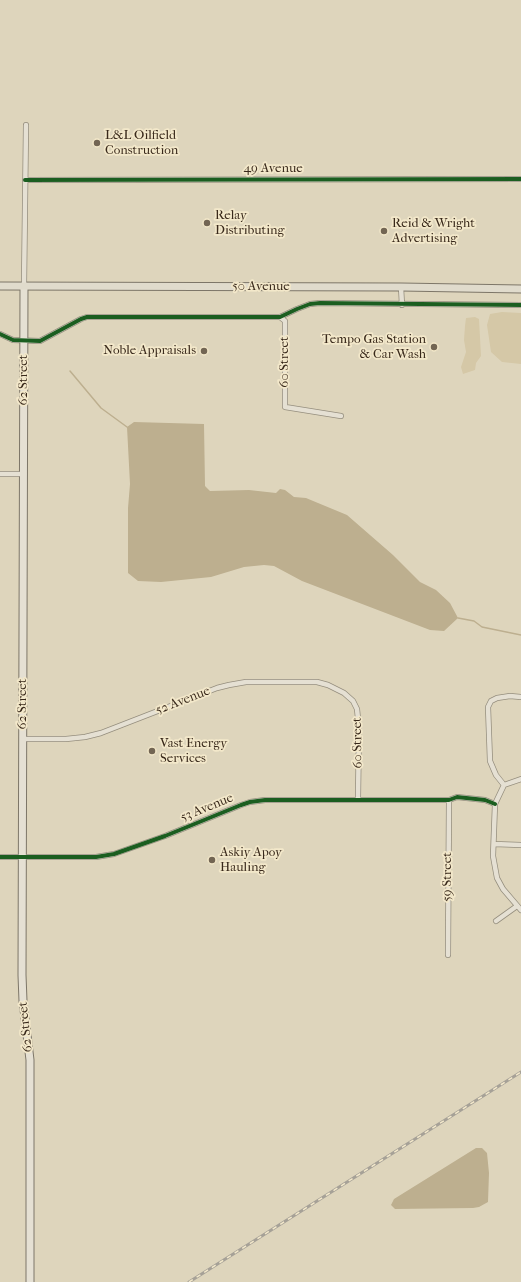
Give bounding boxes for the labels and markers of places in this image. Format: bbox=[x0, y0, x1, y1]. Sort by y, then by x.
place label: L&L Oilfield Construction bbox=[105, 128, 178, 159]
marker: L&L Oilfield Construction bbox=[92, 138, 102, 148]
place label: Relay Distributing bbox=[215, 208, 284, 239]
place label: Reid & Wright Advertising bbox=[392, 216, 475, 247]
marker: Relay Distributing bbox=[202, 218, 212, 228]
marker: Reid & Wright Advertising bbox=[379, 226, 389, 236]
place label: Tempo Gas Station & Car Wash bbox=[322, 332, 426, 363]
marker: Tempo Gas Station & Car Wash bbox=[429, 342, 439, 352]
place label: Noble Appraisals bbox=[103, 343, 196, 359]
marker: Noble Appraisals bbox=[199, 346, 209, 356]
place label: Vast Energy Services bbox=[160, 736, 227, 767]
marker: Vast Energy Services bbox=[147, 746, 157, 756]
place label: Askiy Apoy Hauling bbox=[220, 845, 282, 876]
marker: Askiy Apoy Hauling bbox=[207, 855, 217, 865]

